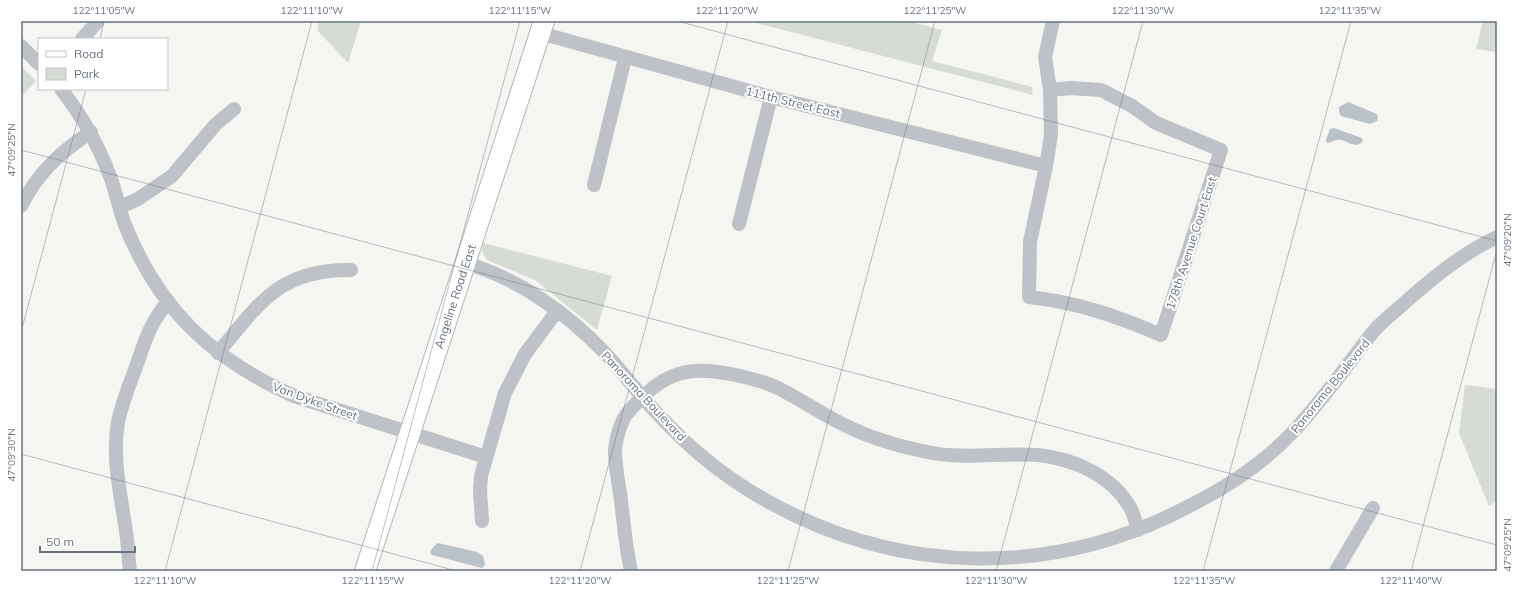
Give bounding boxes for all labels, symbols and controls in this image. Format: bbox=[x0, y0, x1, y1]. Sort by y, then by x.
text: 122°11'05"W bbox=[73, 4, 135, 17]
text: 122°11'10"W bbox=[281, 4, 343, 17]
text: 122°11'15"W bbox=[489, 4, 551, 17]
text: 122°11'20"W bbox=[696, 4, 758, 17]
text: 122°11'25"W bbox=[904, 4, 966, 17]
text: 122°11'30"W bbox=[1112, 4, 1174, 17]
text: 122°11'35"W bbox=[1319, 4, 1381, 17]
legend bbox=[38, 38, 168, 90]
text: Road bbox=[74, 46, 103, 61]
text: Park bbox=[74, 66, 100, 81]
street label: 111th Street East bbox=[744, 83, 842, 121]
text: 47°09'25"N bbox=[5, 123, 18, 177]
street label: 178th Avenue Court East bbox=[1162, 175, 1220, 311]
text: 47°09'20"N bbox=[1501, 213, 1514, 267]
street label: Angeline Road East bbox=[430, 242, 478, 350]
street label: Panorama Boulevard bbox=[1287, 336, 1373, 436]
street label: Panorama Boulevard bbox=[599, 348, 689, 444]
street label: Van Dyke Street bbox=[270, 379, 360, 423]
text: 47°09'30"N bbox=[5, 428, 18, 482]
text: 47°09'25"N bbox=[1501, 518, 1514, 572]
scale bar bbox=[40, 528, 135, 554]
text: 50 m bbox=[46, 534, 74, 549]
text: 122°11'10"W bbox=[134, 574, 196, 587]
text: 122°11'15"W bbox=[342, 574, 404, 587]
text: 122°11'20"W bbox=[549, 574, 611, 587]
text: 122°11'25"W bbox=[757, 574, 819, 587]
text: 122°11'30"W bbox=[965, 574, 1027, 587]
text: 122°11'35"W bbox=[1173, 574, 1235, 587]
text: 122°11'40"W bbox=[1380, 574, 1442, 587]

